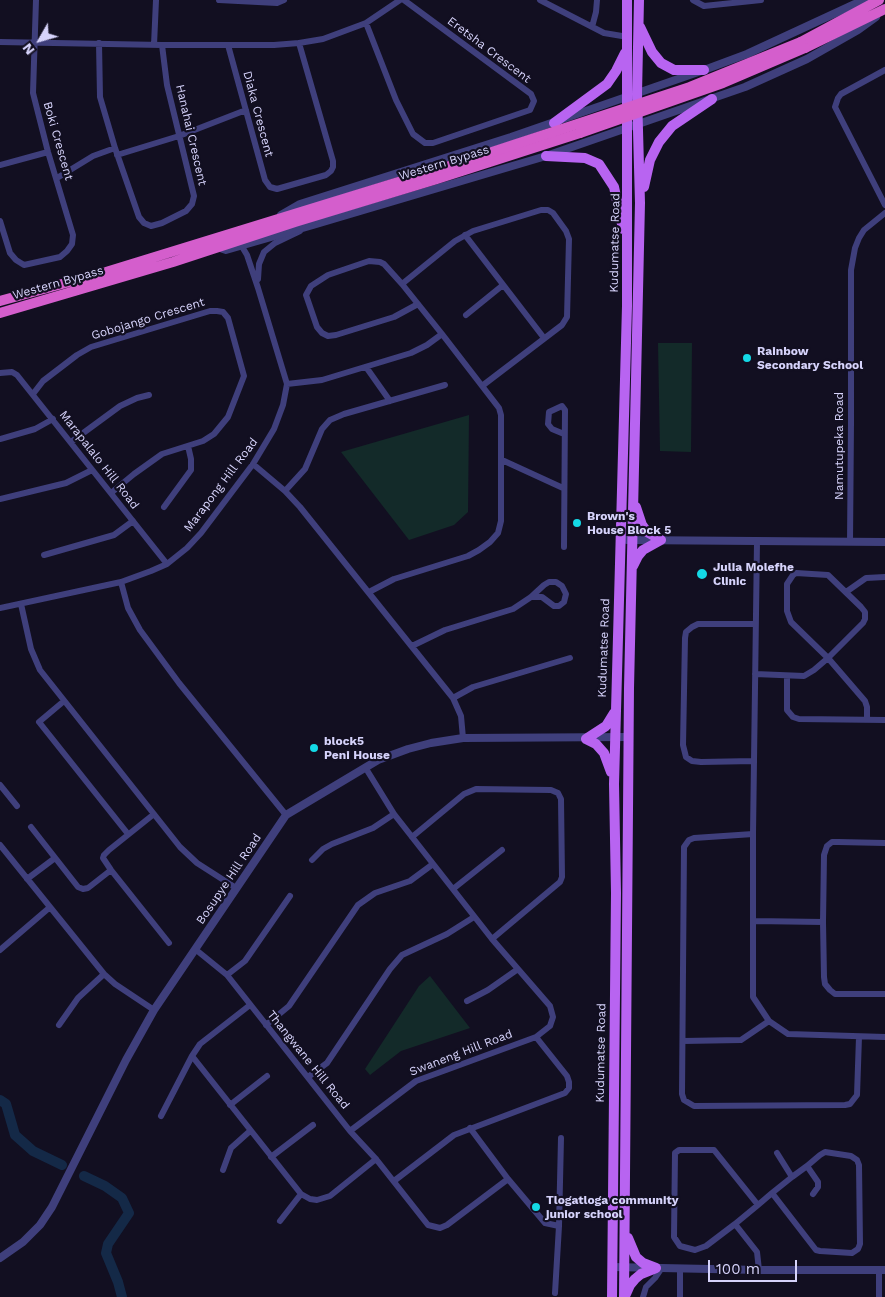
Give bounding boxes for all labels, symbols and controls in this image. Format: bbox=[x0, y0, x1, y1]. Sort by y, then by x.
street label: Eretsha Crescent bbox=[444, 14, 534, 86]
north arrow bbox=[15, 15, 65, 65]
text: N bbox=[19, 40, 38, 58]
street label: Diaka Crescent bbox=[240, 69, 276, 159]
street label: Hanahai Crescent bbox=[172, 83, 210, 187]
street label: Boki Crescent bbox=[40, 100, 76, 182]
street label: Western Bypass bbox=[397, 142, 491, 184]
street label: Kudumatse Road bbox=[607, 193, 623, 293]
street label: Western Bypass bbox=[11, 263, 105, 303]
street label: Gobojango Crescent bbox=[90, 295, 206, 343]
place label: Rainbow Secondary School bbox=[757, 344, 863, 372]
marker: Rainbow Secondary School bbox=[741, 352, 753, 364]
street label: Namutupeka Road bbox=[832, 392, 846, 500]
street label: Marapalalo Hill Road bbox=[56, 408, 142, 512]
street label: Marapong Hill Road bbox=[181, 435, 261, 535]
place label: Brown's House Block 5 bbox=[587, 509, 671, 537]
marker: Brown's House Block 5 bbox=[571, 517, 583, 529]
place label: Julia Molefhe Clinic bbox=[713, 560, 794, 588]
marker: Julia Molefhe Clinic bbox=[695, 567, 709, 581]
street label: Kudumatse Road bbox=[595, 598, 613, 698]
place label: block5 Peni House bbox=[324, 734, 390, 762]
marker: block5 Peni House bbox=[308, 742, 320, 754]
street label: Bosupye Hill Road bbox=[193, 831, 265, 927]
street label: Kudumatse Road bbox=[593, 1003, 609, 1103]
street label: Thangwane Hill Road bbox=[264, 1008, 352, 1112]
street label: Swaneng Hill Road bbox=[407, 1027, 515, 1079]
place label: Tlogatloga community junior school bbox=[546, 1193, 679, 1221]
marker: Tlogatloga community junior school bbox=[530, 1201, 542, 1213]
scale bar bbox=[710, 1250, 799, 1282]
text: 100 m bbox=[716, 1260, 760, 1278]

